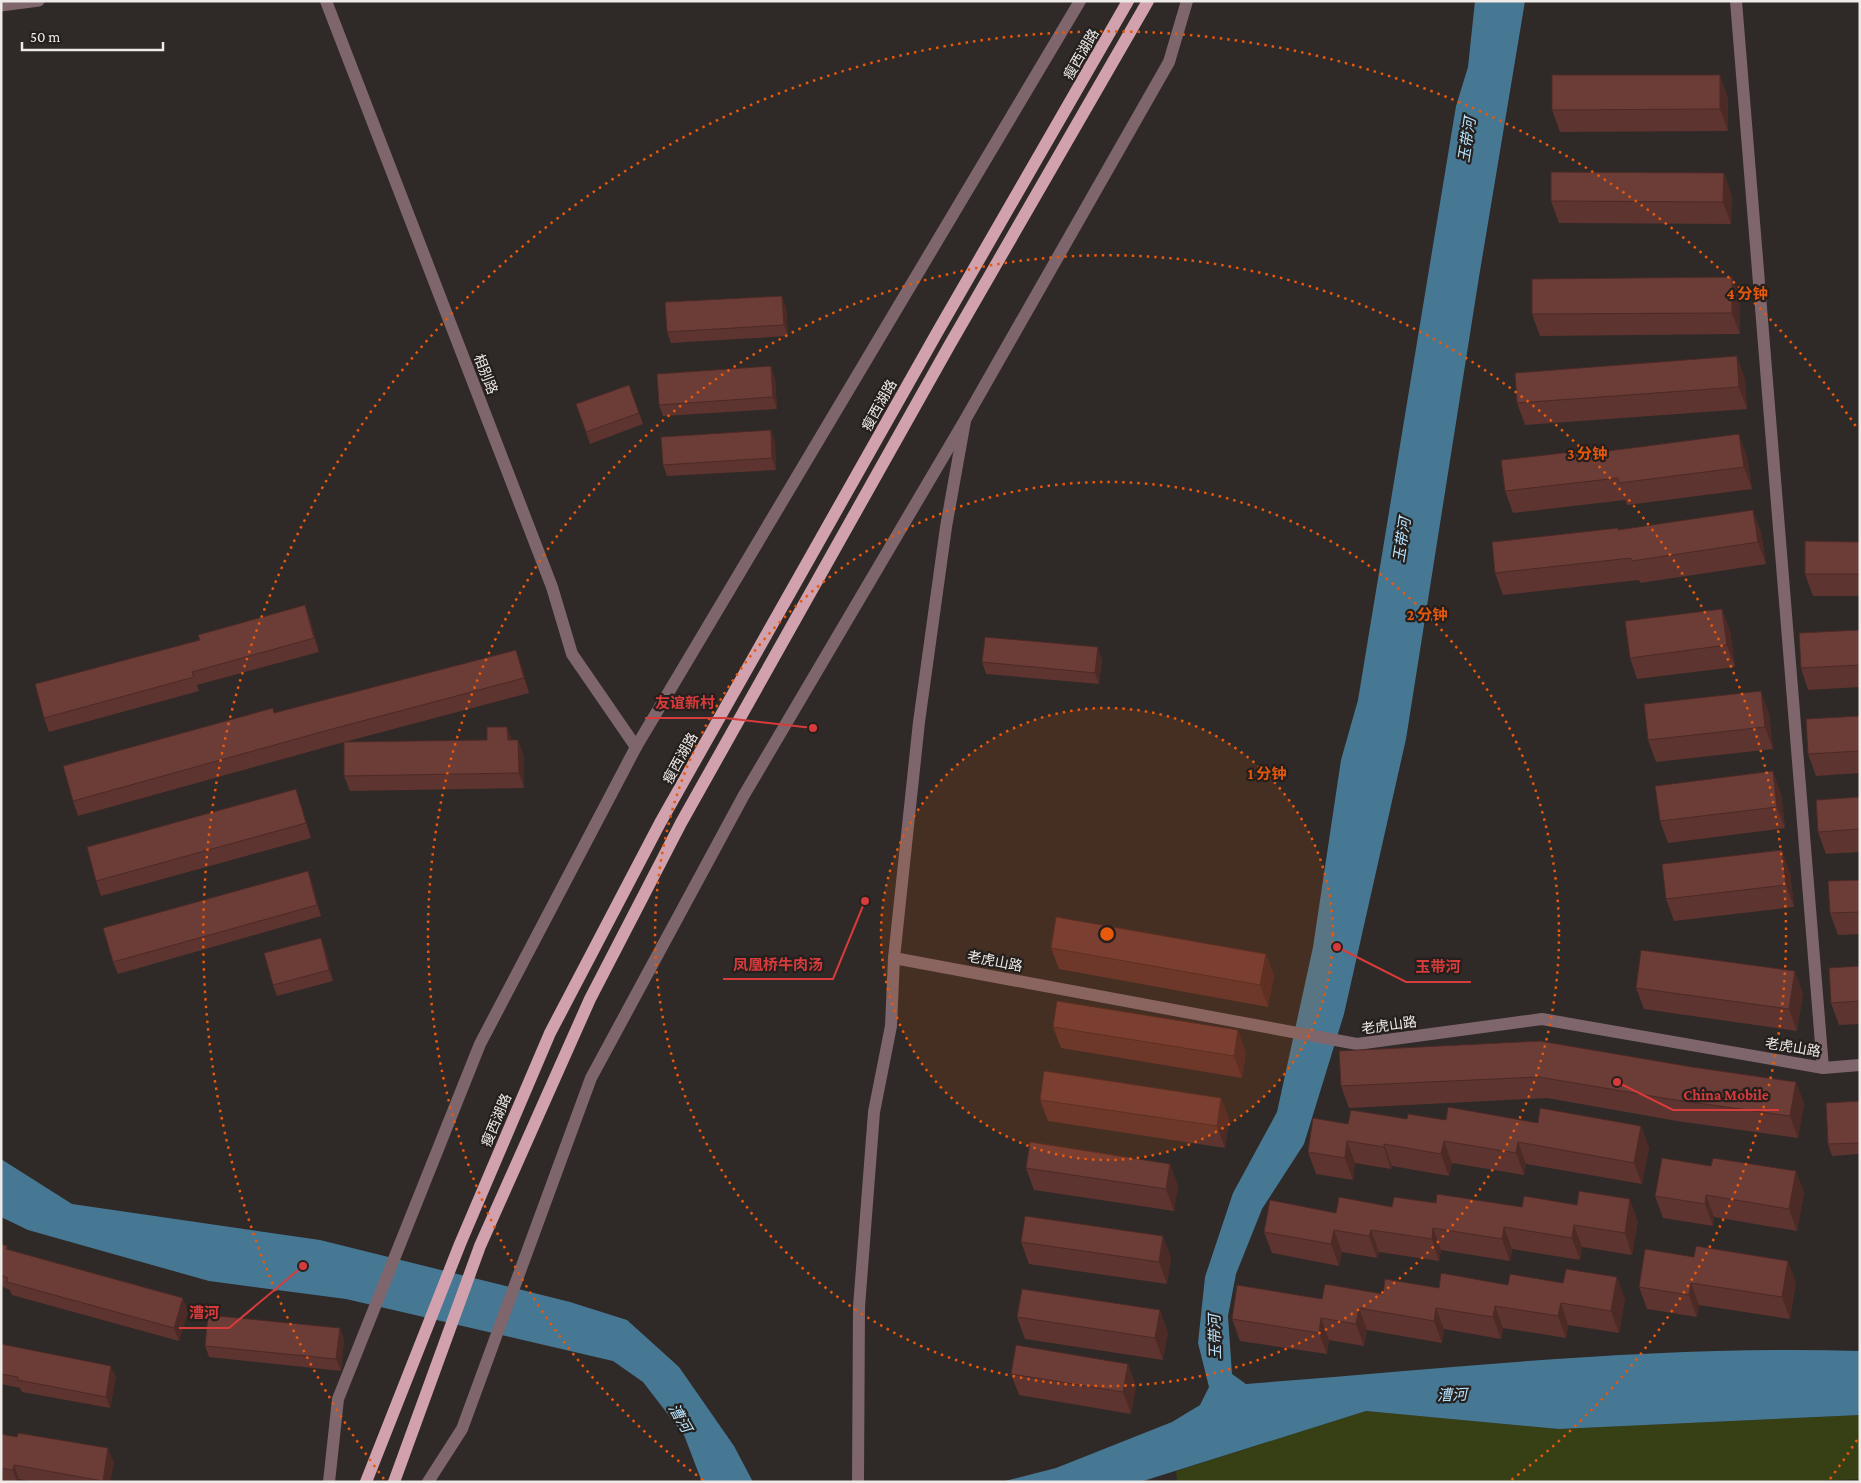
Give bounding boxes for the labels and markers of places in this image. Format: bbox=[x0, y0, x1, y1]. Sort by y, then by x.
callout: 友谊新村 bbox=[645, 688, 725, 718]
centre of rings bbox=[1098, 925, 1116, 943]
callout: 凤凰桥牛肉汤 bbox=[723, 949, 833, 979]
callout: 玉带河 bbox=[1406, 952, 1471, 982]
callout: China Mobile bbox=[1673, 1080, 1779, 1110]
callout: 漕河 bbox=[179, 1298, 229, 1328]

